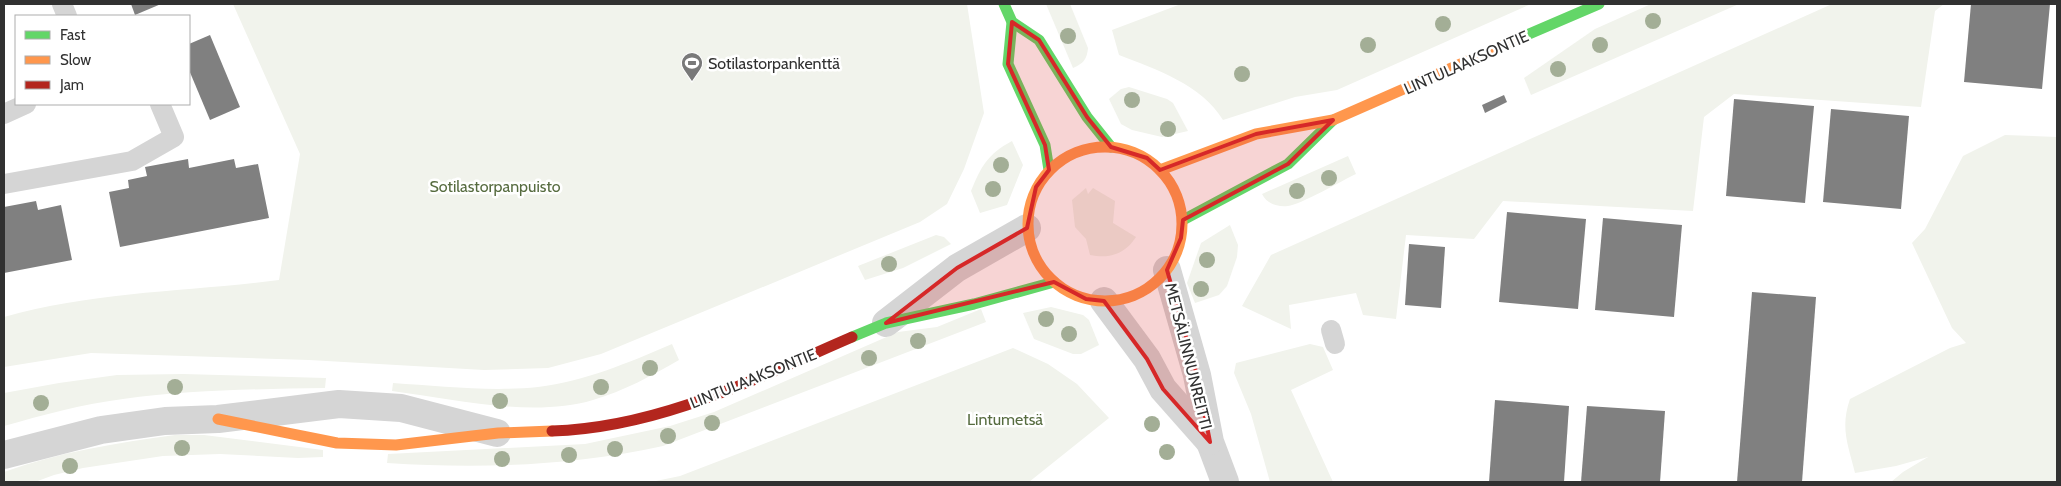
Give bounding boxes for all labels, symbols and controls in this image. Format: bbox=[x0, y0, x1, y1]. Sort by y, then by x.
legend bbox=[15, 15, 190, 105]
text: Fast bbox=[60, 26, 85, 44]
street label: LINTULAAKSONTIE bbox=[1401, 26, 1532, 99]
text: Slow bbox=[60, 51, 91, 69]
sports icon: Sotilastorpankenttä bbox=[680, 51, 704, 82]
place label: Sotilastorpankenttä bbox=[708, 54, 840, 73]
text: Jam bbox=[59, 76, 84, 94]
park label: Sotilastorpanpuisto bbox=[429, 177, 561, 196]
street label: METSÄLINNUNREITTI bbox=[1161, 281, 1216, 432]
street label: LINTULAAKSONTIE bbox=[687, 344, 819, 412]
park label: Lintumetsä bbox=[967, 410, 1043, 429]

